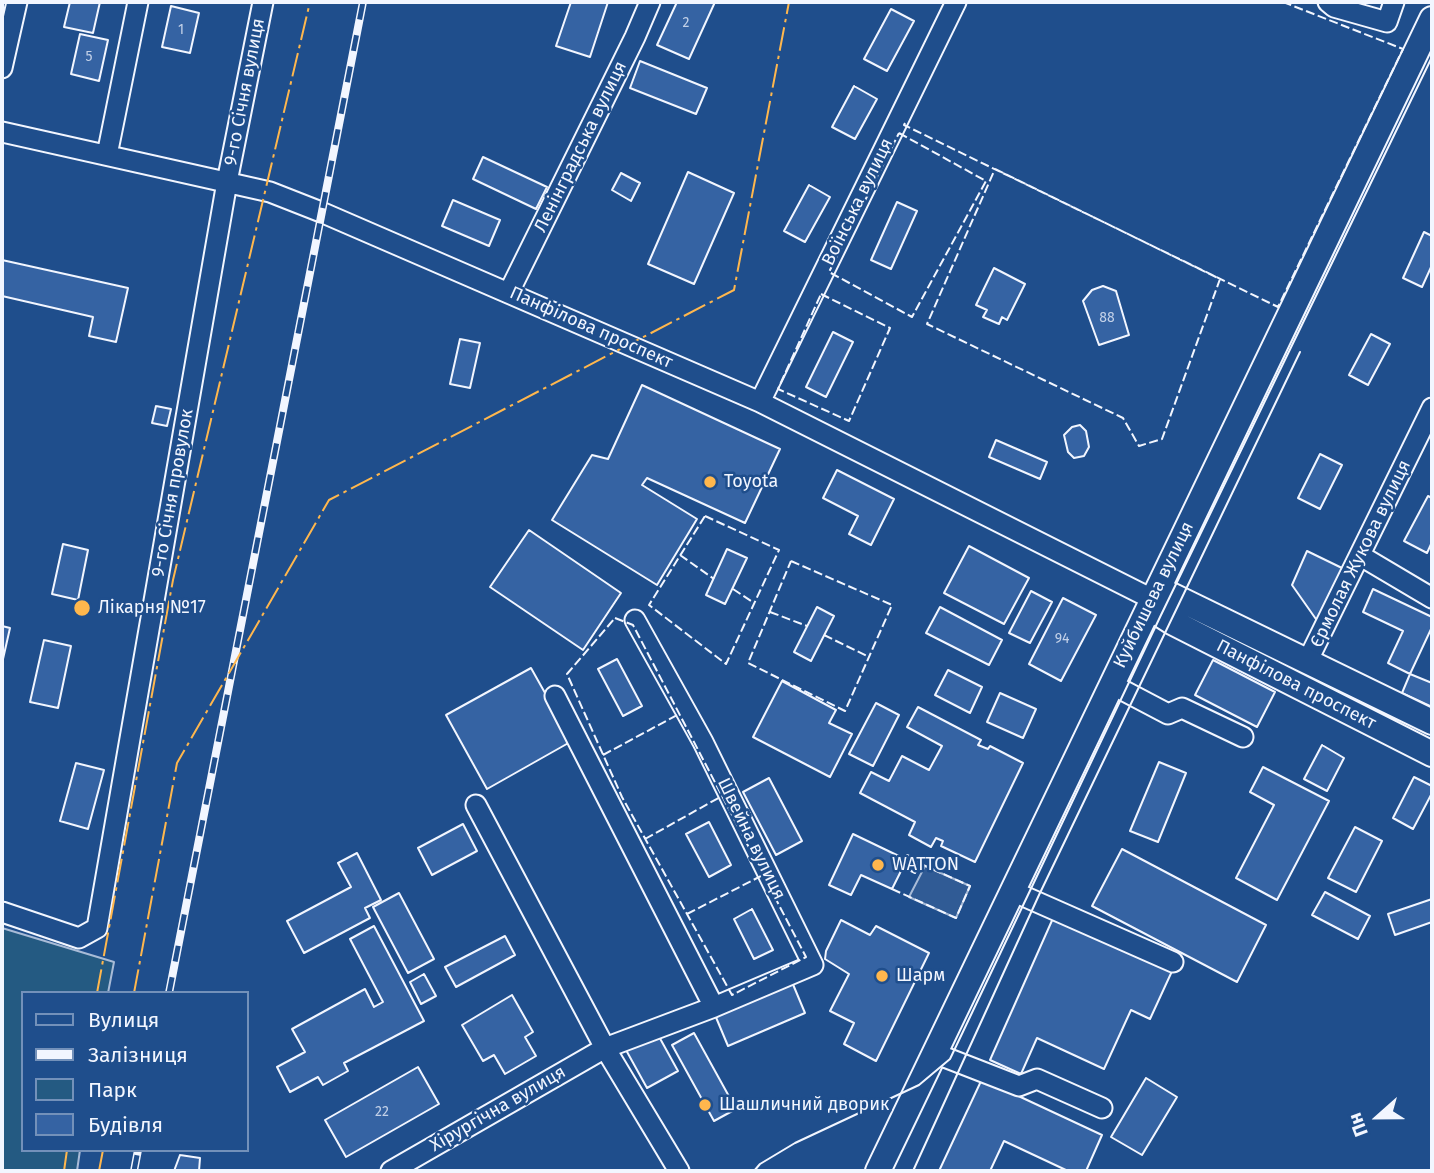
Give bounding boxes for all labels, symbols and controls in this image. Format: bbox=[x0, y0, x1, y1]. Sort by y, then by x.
house number: 2 bbox=[683, 15, 689, 31]
street label: 9-го Січня вулиця bbox=[220, 16, 270, 168]
house number: 1 bbox=[178, 22, 184, 38]
house number: 5 bbox=[85, 49, 93, 65]
street label: Ленінградська вулиця bbox=[530, 58, 632, 236]
street label: Воїнська вулиця bbox=[818, 135, 898, 269]
street label: Панфілова проспект bbox=[506, 282, 676, 374]
house number: 88 bbox=[1099, 310, 1115, 326]
street label: 9-го Січня провулок bbox=[148, 407, 198, 579]
street label: Єрмолая Жукова вулиця bbox=[1306, 457, 1416, 651]
place label: Toyota bbox=[724, 471, 778, 493]
marker: Toyota bbox=[702, 474, 718, 490]
street label: Куйбишева вулиця bbox=[1109, 518, 1199, 672]
place label: Лікарня №17 bbox=[98, 597, 206, 619]
marker: Лікарня №17 bbox=[72, 598, 92, 618]
house number: 94 bbox=[1055, 631, 1069, 647]
street label: Панфілова проспект bbox=[1213, 635, 1379, 735]
street label: Швейна вулиця bbox=[712, 775, 790, 903]
place label: WATTON bbox=[892, 854, 959, 876]
marker: WATTON bbox=[870, 857, 886, 873]
place label: Шарм bbox=[896, 965, 945, 987]
marker: Шарм bbox=[874, 968, 890, 984]
legend bbox=[21, 991, 248, 1152]
text: Вулиця bbox=[88, 1007, 159, 1033]
text: Залізниця bbox=[88, 1042, 188, 1068]
street label: Хірургічна вулиця bbox=[426, 1061, 570, 1157]
text: Парк bbox=[88, 1077, 137, 1103]
north arrow bbox=[1343, 1082, 1413, 1152]
place label: Шашличний дворик bbox=[719, 1094, 889, 1116]
marker: Шашличний дворик bbox=[697, 1097, 713, 1113]
house number: 22 bbox=[375, 1104, 389, 1120]
text: Пн bbox=[1343, 1109, 1373, 1140]
text: Будівля bbox=[88, 1112, 163, 1138]

